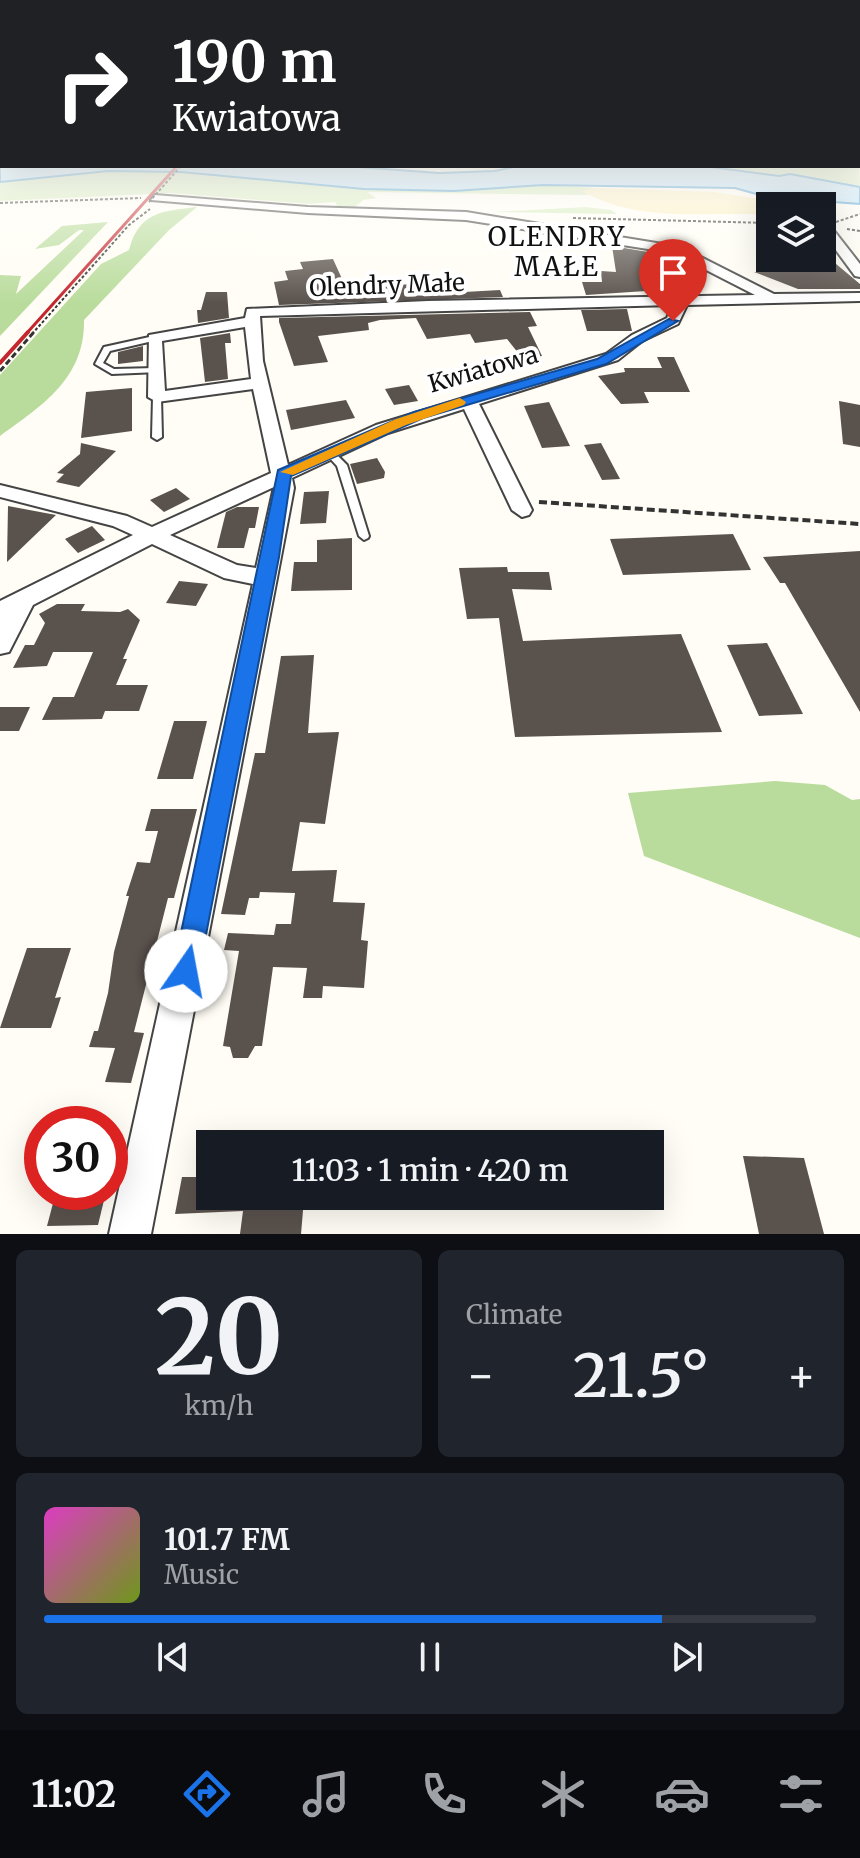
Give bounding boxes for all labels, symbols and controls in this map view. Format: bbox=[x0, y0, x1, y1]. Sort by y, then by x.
text: 190 m bbox=[172, 27, 337, 97]
icon: right bbox=[40, 32, 144, 136]
text: Kwiatowa bbox=[172, 96, 341, 141]
map controls bbox=[756, 192, 836, 272]
button: layers bbox=[756, 192, 836, 272]
district label: OLENDRY MAŁE bbox=[488, 220, 626, 283]
pin bbox=[639, 239, 707, 321]
icon: arrive bbox=[651, 251, 695, 295]
street label: Olendry Małe bbox=[309, 267, 465, 303]
street label: Kwiatowa bbox=[425, 339, 542, 399]
position arrow bbox=[144, 929, 228, 1013]
speed limit sign: 30 bbox=[24, 1106, 128, 1210]
text: 11:03 · 1 min · 420 m bbox=[292, 1151, 568, 1189]
text: 20 bbox=[155, 1272, 283, 1402]
text: Climate bbox=[466, 1298, 562, 1331]
text: 21.5° bbox=[573, 1338, 709, 1413]
text: − bbox=[466, 1348, 495, 1403]
text: + bbox=[787, 1348, 816, 1403]
text: km/h bbox=[185, 1389, 253, 1422]
text: 101.7 FM bbox=[164, 1520, 290, 1558]
text: Music bbox=[164, 1558, 239, 1591]
icon: previous bbox=[151, 1635, 195, 1679]
icon: pause bbox=[408, 1635, 452, 1679]
icon: next bbox=[665, 1635, 709, 1679]
icon: directions bbox=[179, 1766, 235, 1822]
icon: music bbox=[298, 1766, 354, 1822]
icon: phone bbox=[416, 1766, 472, 1822]
icon: climate bbox=[535, 1766, 591, 1822]
icon: car bbox=[654, 1766, 710, 1822]
icon: filters bbox=[773, 1766, 829, 1822]
text: 11:02 bbox=[31, 1772, 116, 1817]

